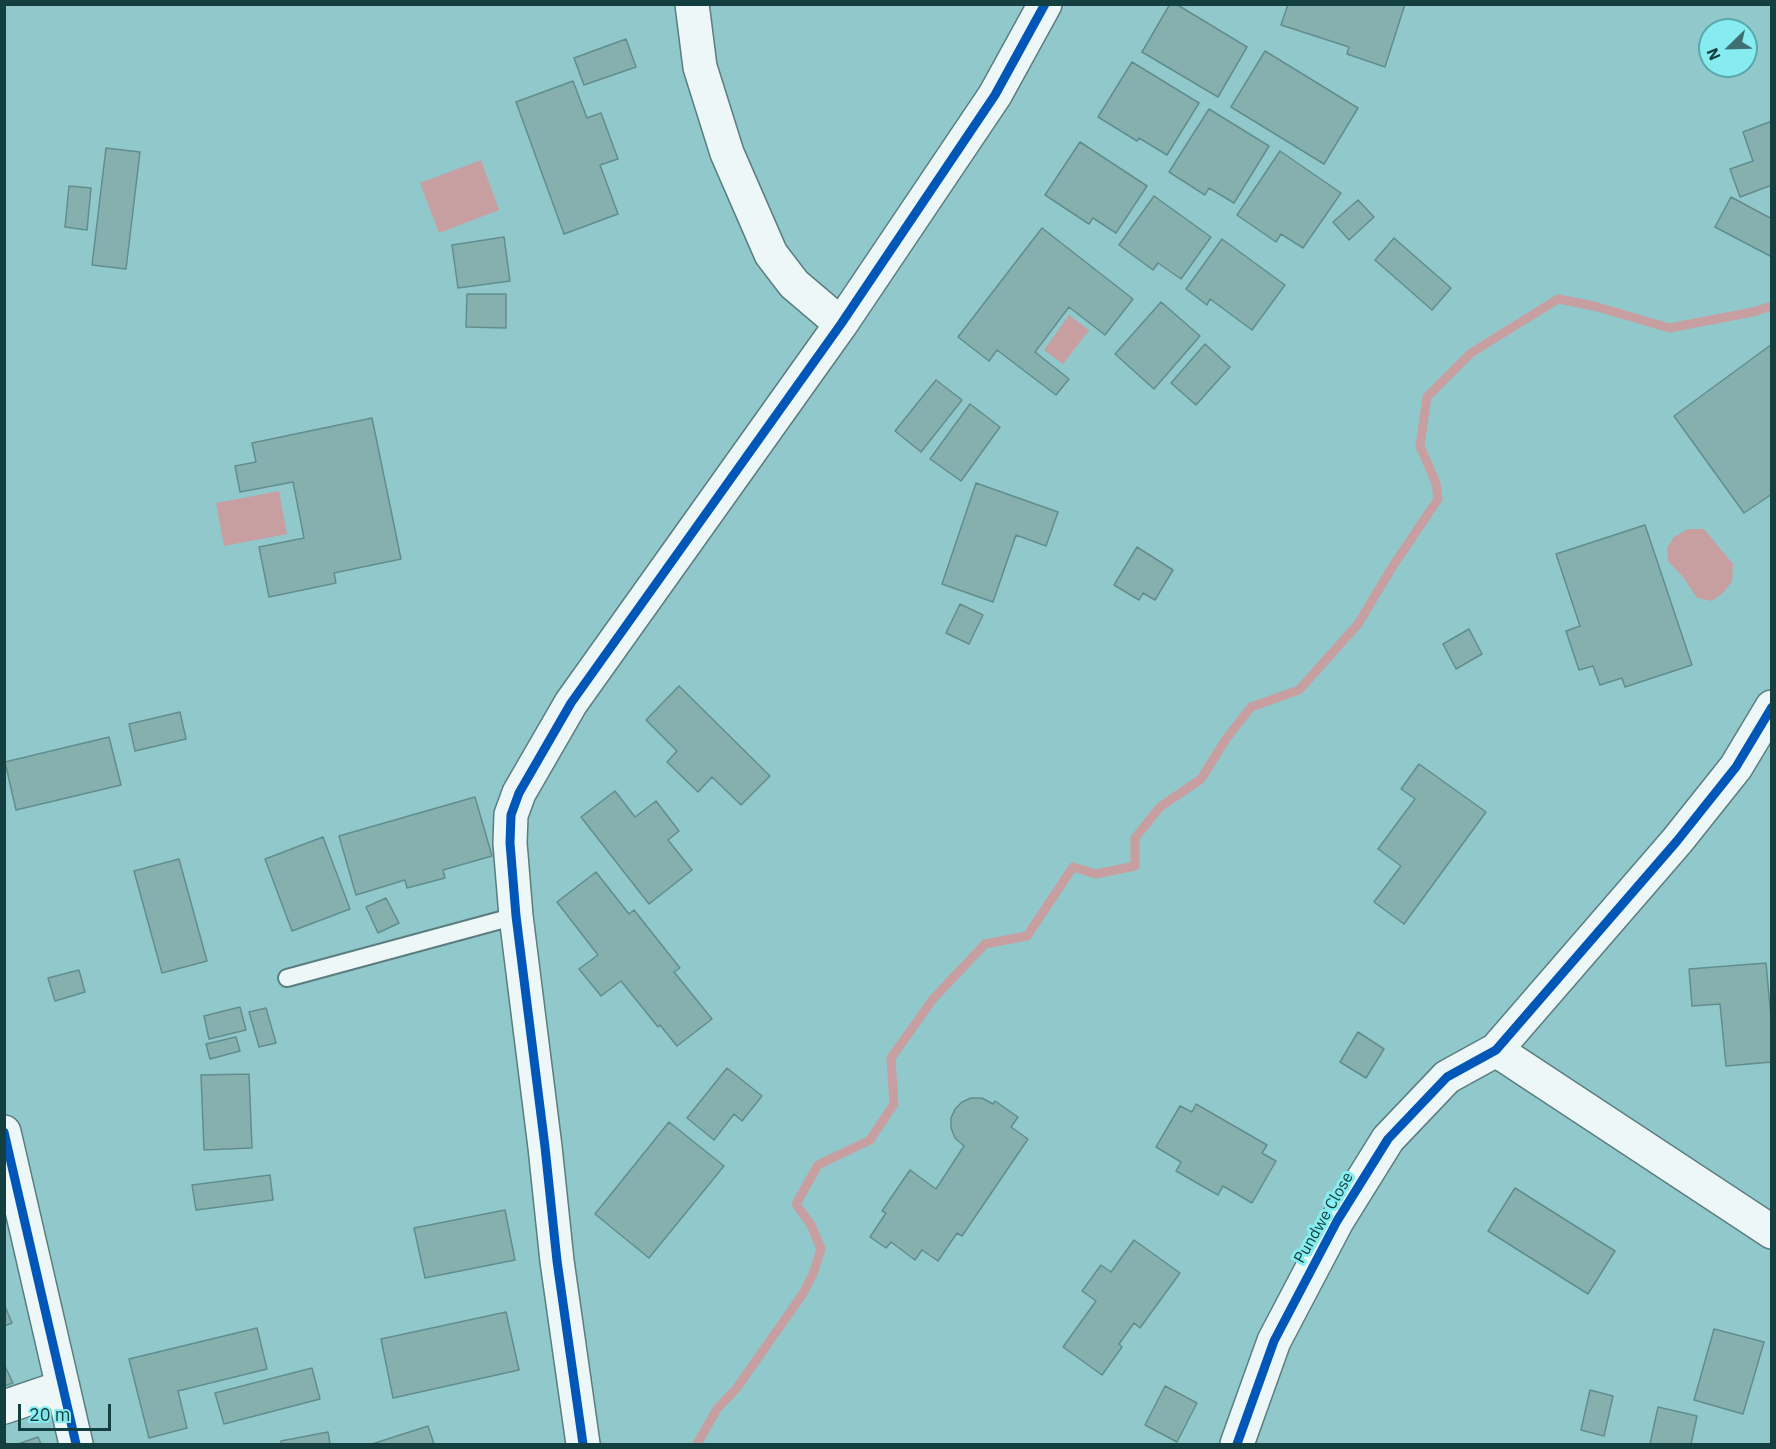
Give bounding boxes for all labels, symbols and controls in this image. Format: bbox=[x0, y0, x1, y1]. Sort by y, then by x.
north arrow bbox=[1698, 18, 1758, 78]
text: N bbox=[1702, 45, 1725, 63]
street label: Pundwe Close bbox=[1290, 1169, 1358, 1267]
scale bar bbox=[21, 1392, 114, 1430]
text: 20 m bbox=[29, 1403, 71, 1426]

